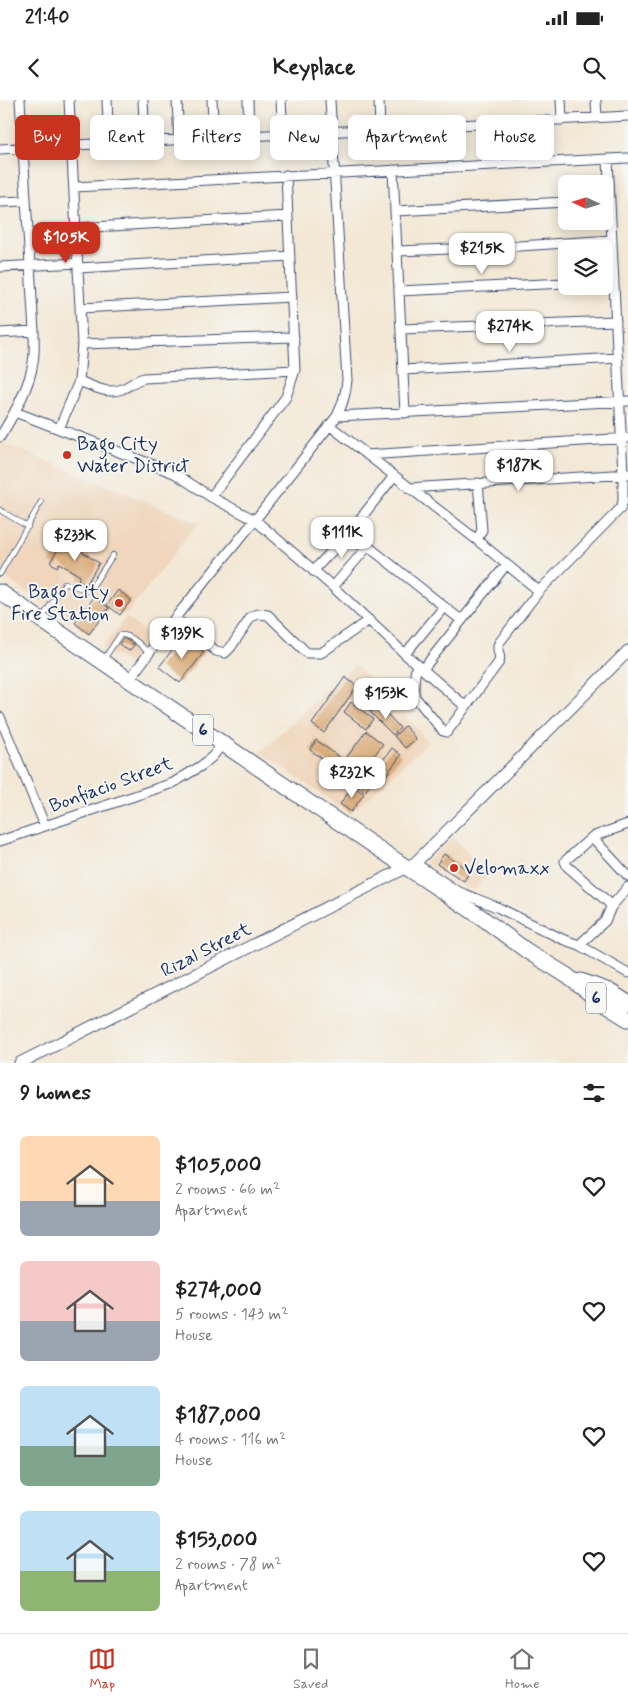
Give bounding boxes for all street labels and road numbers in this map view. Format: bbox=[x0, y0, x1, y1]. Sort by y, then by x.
road number: 6 bbox=[193, 714, 213, 746]
street label: Bonfiacio Street bbox=[46, 751, 176, 819]
street label: Rizal Street bbox=[157, 917, 255, 983]
road number: 6 bbox=[586, 982, 606, 1014]

